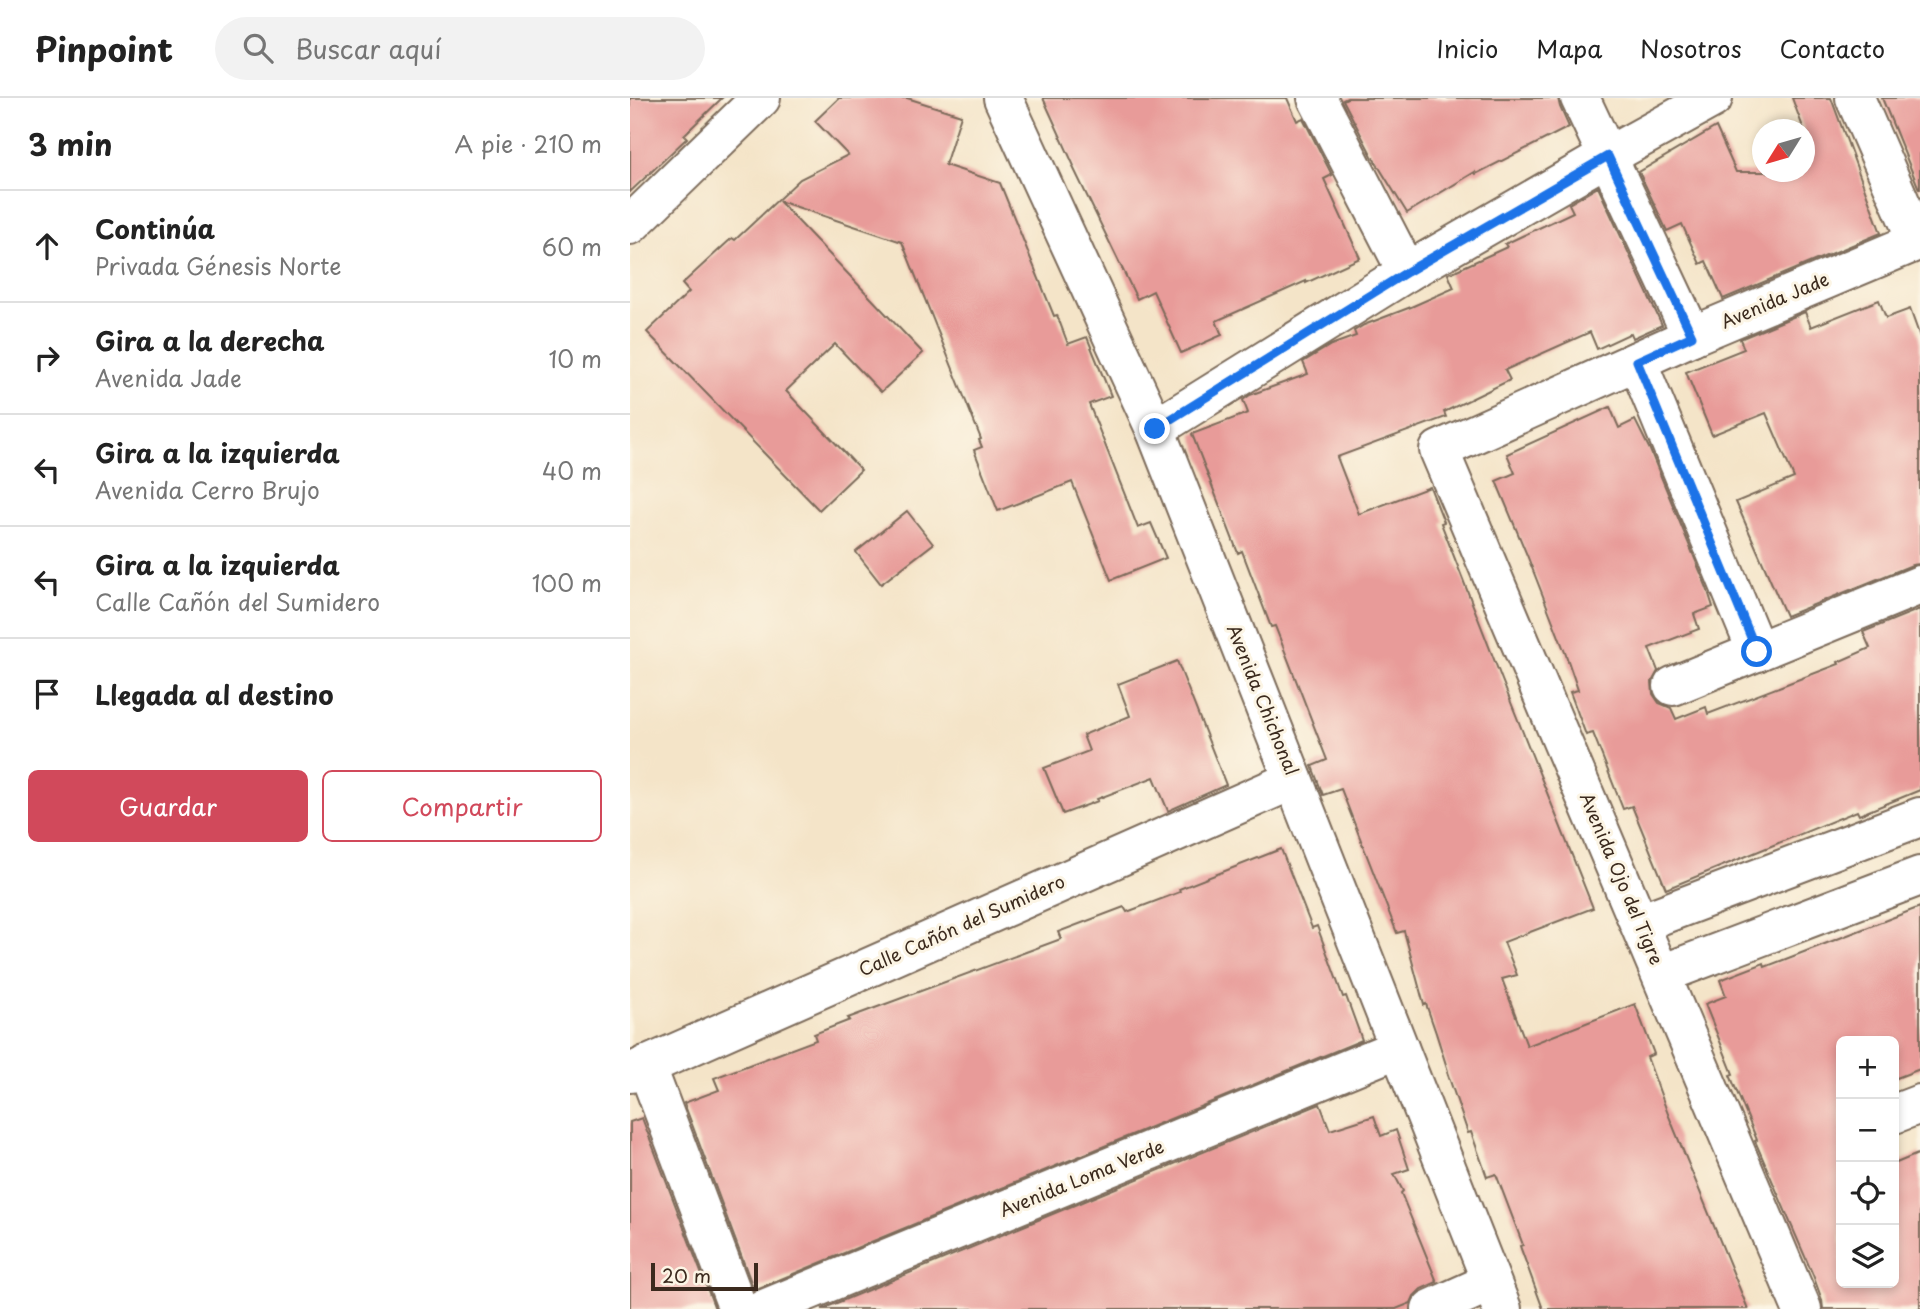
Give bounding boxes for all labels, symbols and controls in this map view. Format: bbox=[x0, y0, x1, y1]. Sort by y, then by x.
search box bbox=[215, 17, 705, 80]
text: Pinpoint bbox=[35, 23, 173, 73]
icon: search bbox=[239, 29, 277, 67]
text: Buscar aquí bbox=[295, 29, 441, 68]
text: Inicio bbox=[1437, 30, 1498, 66]
text: Mapa bbox=[1536, 30, 1602, 66]
text: Nosotros bbox=[1640, 30, 1742, 66]
text: Contacto bbox=[1780, 30, 1885, 66]
north arrow bbox=[1752, 119, 1815, 182]
text: 3 min bbox=[28, 121, 113, 166]
text: A pie · 210 m bbox=[455, 126, 602, 161]
text: Continúa bbox=[95, 209, 215, 248]
icon: ahead bbox=[28, 227, 66, 265]
text: 60 m bbox=[542, 229, 602, 264]
text: Privada Génesis Norte bbox=[95, 248, 341, 283]
street label: Avenida Jade bbox=[1716, 265, 1833, 334]
text: Gira a la derecha bbox=[95, 321, 325, 360]
icon: right bbox=[28, 339, 66, 377]
text: 10 m bbox=[548, 341, 602, 376]
text: Avenida Jade bbox=[95, 360, 242, 395]
route end bbox=[1139, 413, 1170, 444]
text: Gira a la izquierda bbox=[95, 433, 340, 472]
icon: left bbox=[28, 451, 66, 489]
text: 40 m bbox=[542, 453, 602, 488]
text: Avenida Cerro Brujo bbox=[95, 472, 320, 507]
text: Gira a la izquierda bbox=[95, 545, 340, 584]
icon: left bbox=[28, 563, 66, 601]
text: 100 m bbox=[532, 565, 602, 600]
text: Calle Cañón del Sumidero bbox=[95, 584, 380, 619]
street label: Avenida Chichonal bbox=[1221, 620, 1306, 779]
route start bbox=[1741, 636, 1772, 667]
icon: arrive bbox=[28, 675, 66, 713]
text: Llegada al destino bbox=[95, 675, 334, 714]
button: Guardar bbox=[28, 770, 308, 842]
button: Compartir bbox=[322, 770, 602, 842]
street label: Avenida Ojo del Tigre bbox=[1574, 788, 1671, 969]
street label: Calle Cañón del Sumidero bbox=[854, 867, 1069, 982]
map controls bbox=[1836, 1036, 1899, 1288]
button: + bbox=[1836, 1036, 1899, 1099]
button: − bbox=[1836, 1099, 1899, 1162]
street label: Avenida Loma Verde bbox=[995, 1132, 1168, 1223]
button: locate bbox=[1836, 1162, 1899, 1225]
button: layers bbox=[1836, 1225, 1899, 1288]
scale bar bbox=[651, 1260, 758, 1292]
text: 20 m bbox=[662, 1261, 711, 1289]

